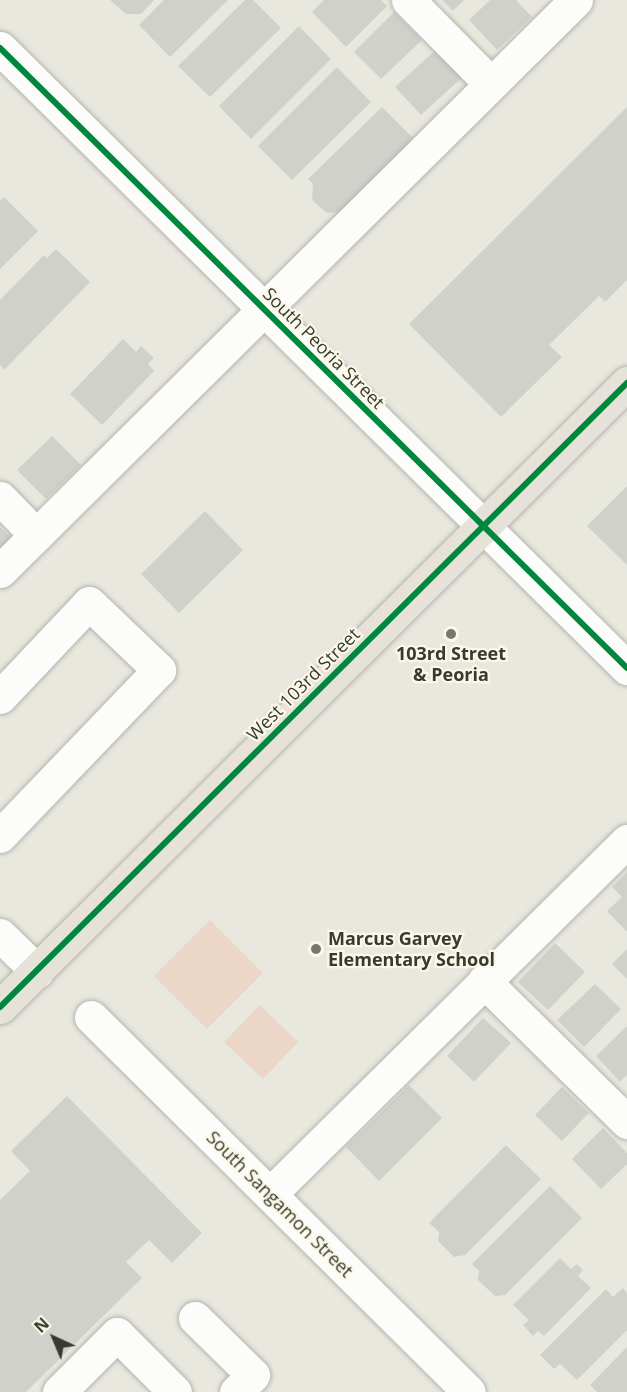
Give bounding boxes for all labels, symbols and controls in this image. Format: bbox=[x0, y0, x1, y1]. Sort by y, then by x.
street label: South Peoria Street bbox=[259, 283, 389, 413]
street label: West 103rd Street bbox=[242, 623, 364, 745]
marker: 103rd Street & Peoria bbox=[444, 627, 458, 641]
place label: 103rd Street & Peoria bbox=[396, 643, 506, 686]
place label: Marcus Garvey Elementary School bbox=[328, 928, 495, 970]
marker: Marcus Garvey Elementary School bbox=[309, 942, 323, 956]
street label: South Sangamon Street bbox=[202, 1126, 358, 1282]
north arrow bbox=[24, 1308, 84, 1368]
text: N bbox=[29, 1313, 54, 1337]

